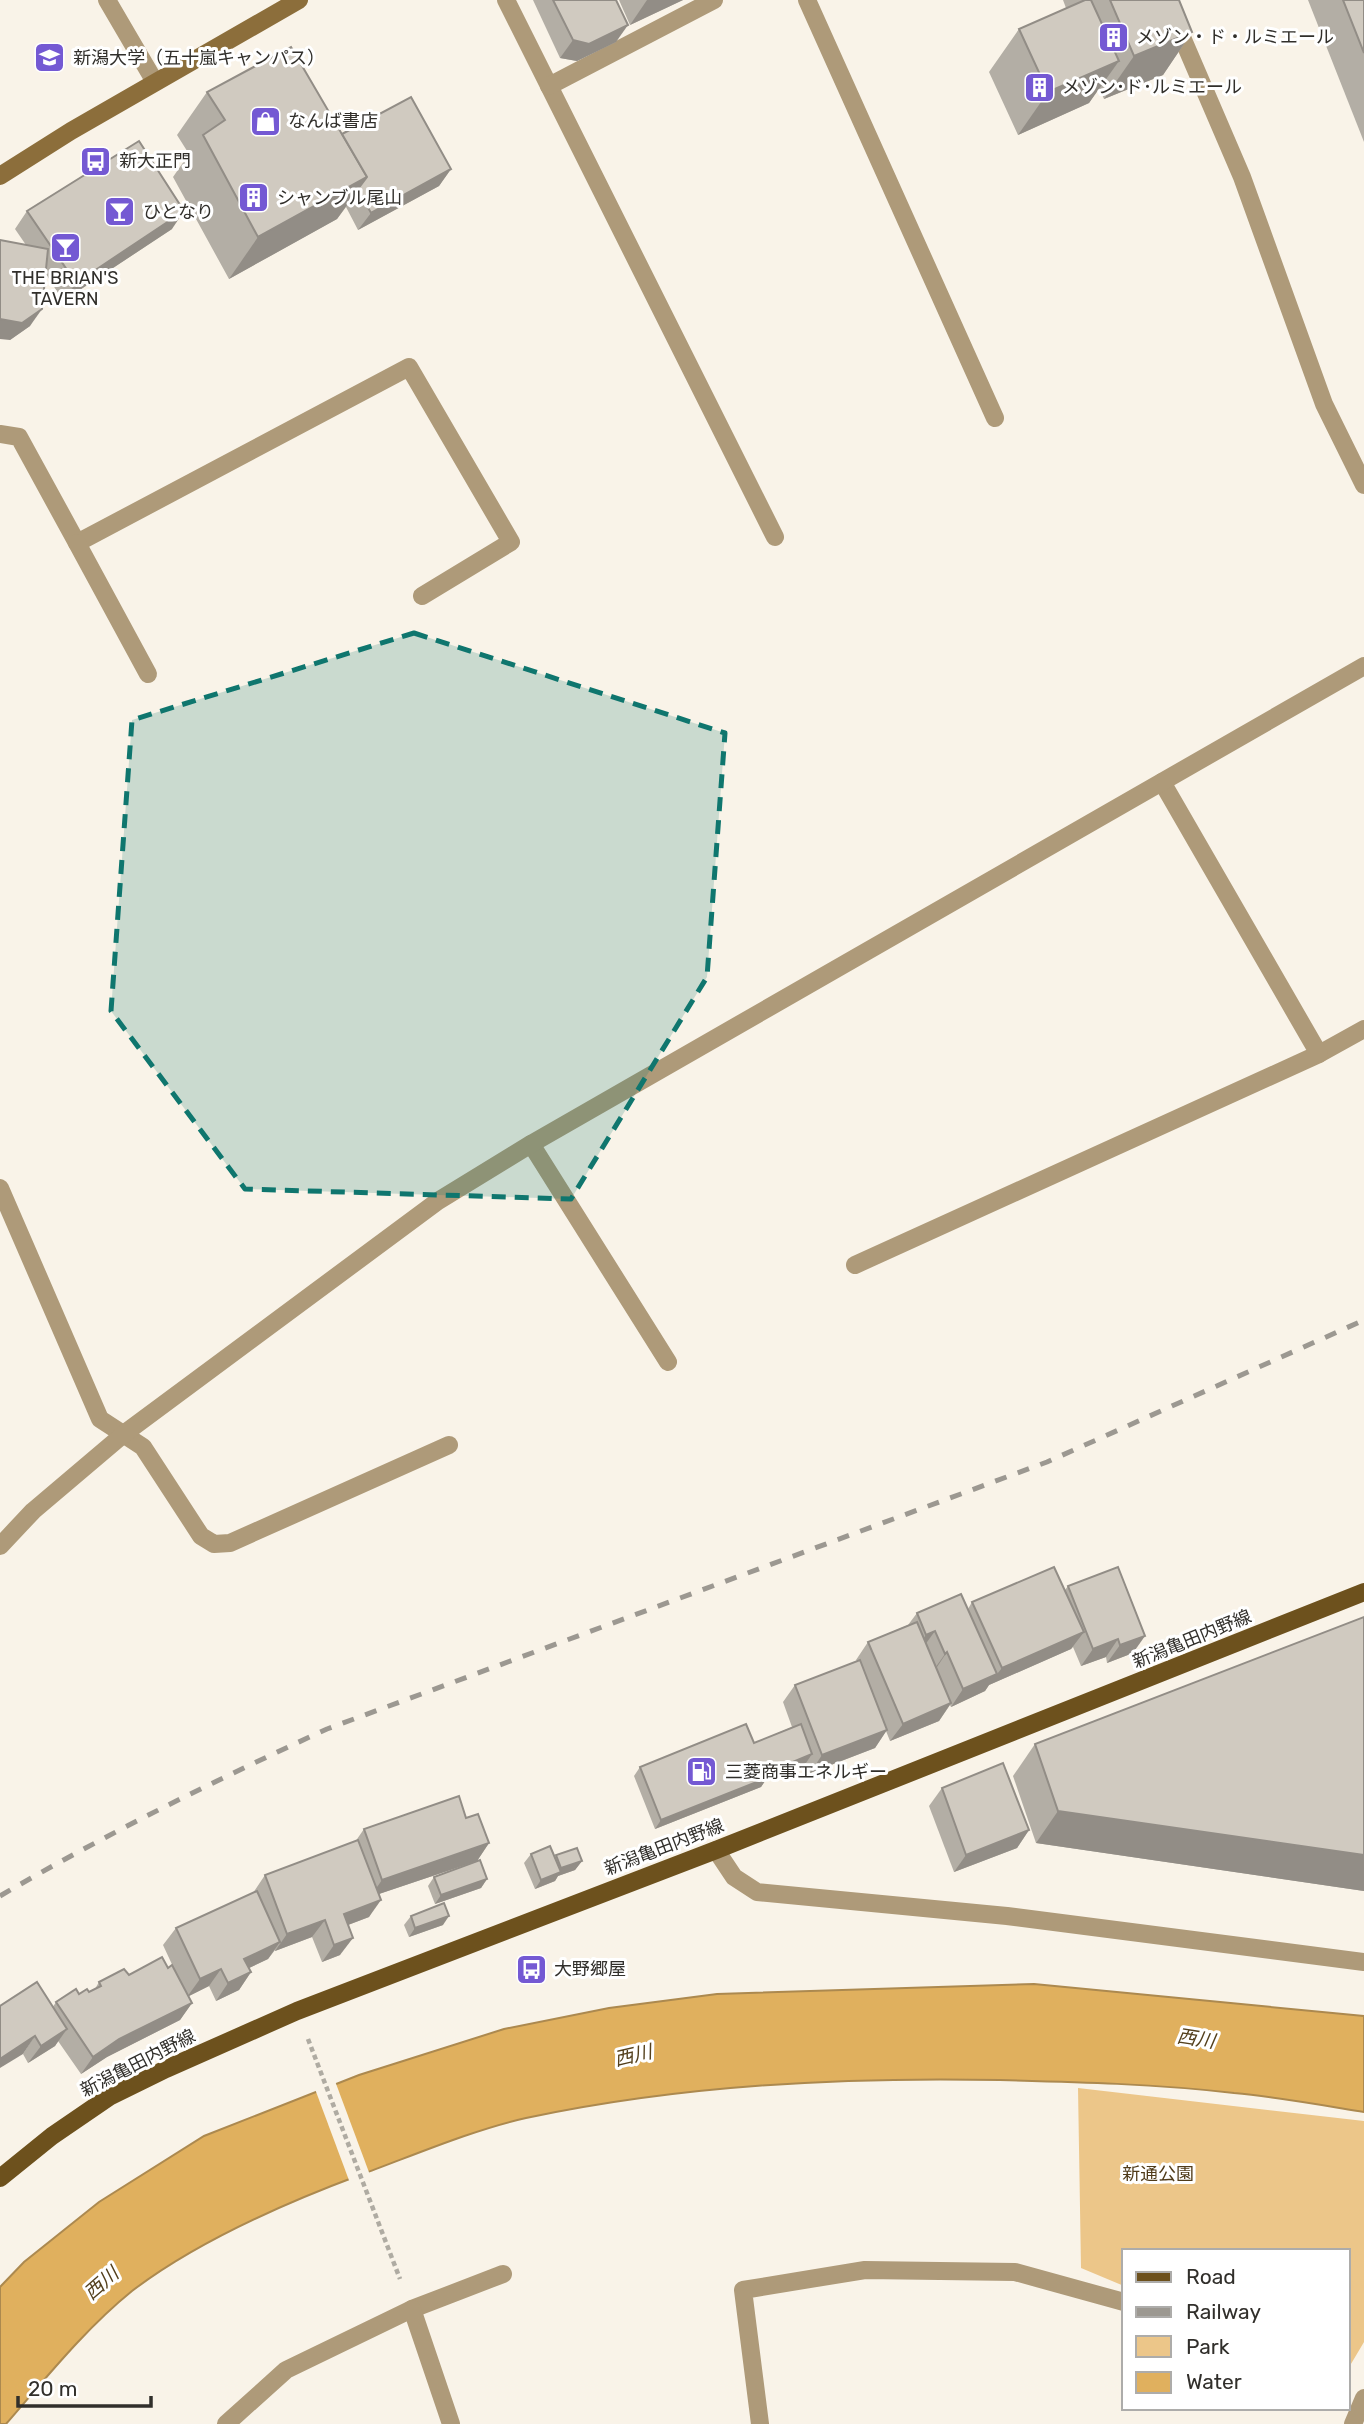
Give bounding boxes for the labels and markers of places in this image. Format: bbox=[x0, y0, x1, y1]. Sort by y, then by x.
building icon: メゾン・ド・ルミエール bbox=[1096, 20, 1130, 54]
place label: メゾン・ド・ルミエール bbox=[1136, 26, 1334, 48]
school or university icon: 新潟大学（五十嵐キャンパス） bbox=[33, 41, 67, 75]
place label: 新潟大学（五十嵐キャンパス） bbox=[73, 47, 325, 69]
building icon: メゾン･ド･ルミエール bbox=[1022, 70, 1056, 104]
place label: メゾン･ド･ルミエール bbox=[1062, 76, 1242, 98]
shop icon: なんば書店 bbox=[248, 104, 282, 138]
place label: なんば書店 bbox=[288, 110, 378, 132]
bus stop icon: 新大正門 bbox=[79, 144, 113, 178]
place label: 新大正門 bbox=[119, 150, 191, 172]
building icon: シャンブル尾山 bbox=[237, 181, 271, 215]
place label: シャンブル尾山 bbox=[277, 187, 402, 209]
bar icon: ひとなり bbox=[103, 195, 137, 229]
place label: ひとなり bbox=[143, 201, 214, 223]
bar icon: THE BRIAN'S TAVERN bbox=[48, 230, 82, 264]
place label: THE BRIAN'S TAVERN bbox=[11, 267, 119, 310]
fuel station icon: 三菱商事エネルギー bbox=[685, 1755, 719, 1789]
place label: 三菱商事エネルギー bbox=[725, 1761, 887, 1783]
bus stop icon: 大野郷屋 bbox=[514, 1952, 548, 1986]
place label: 大野郷屋 bbox=[554, 1958, 626, 1980]

